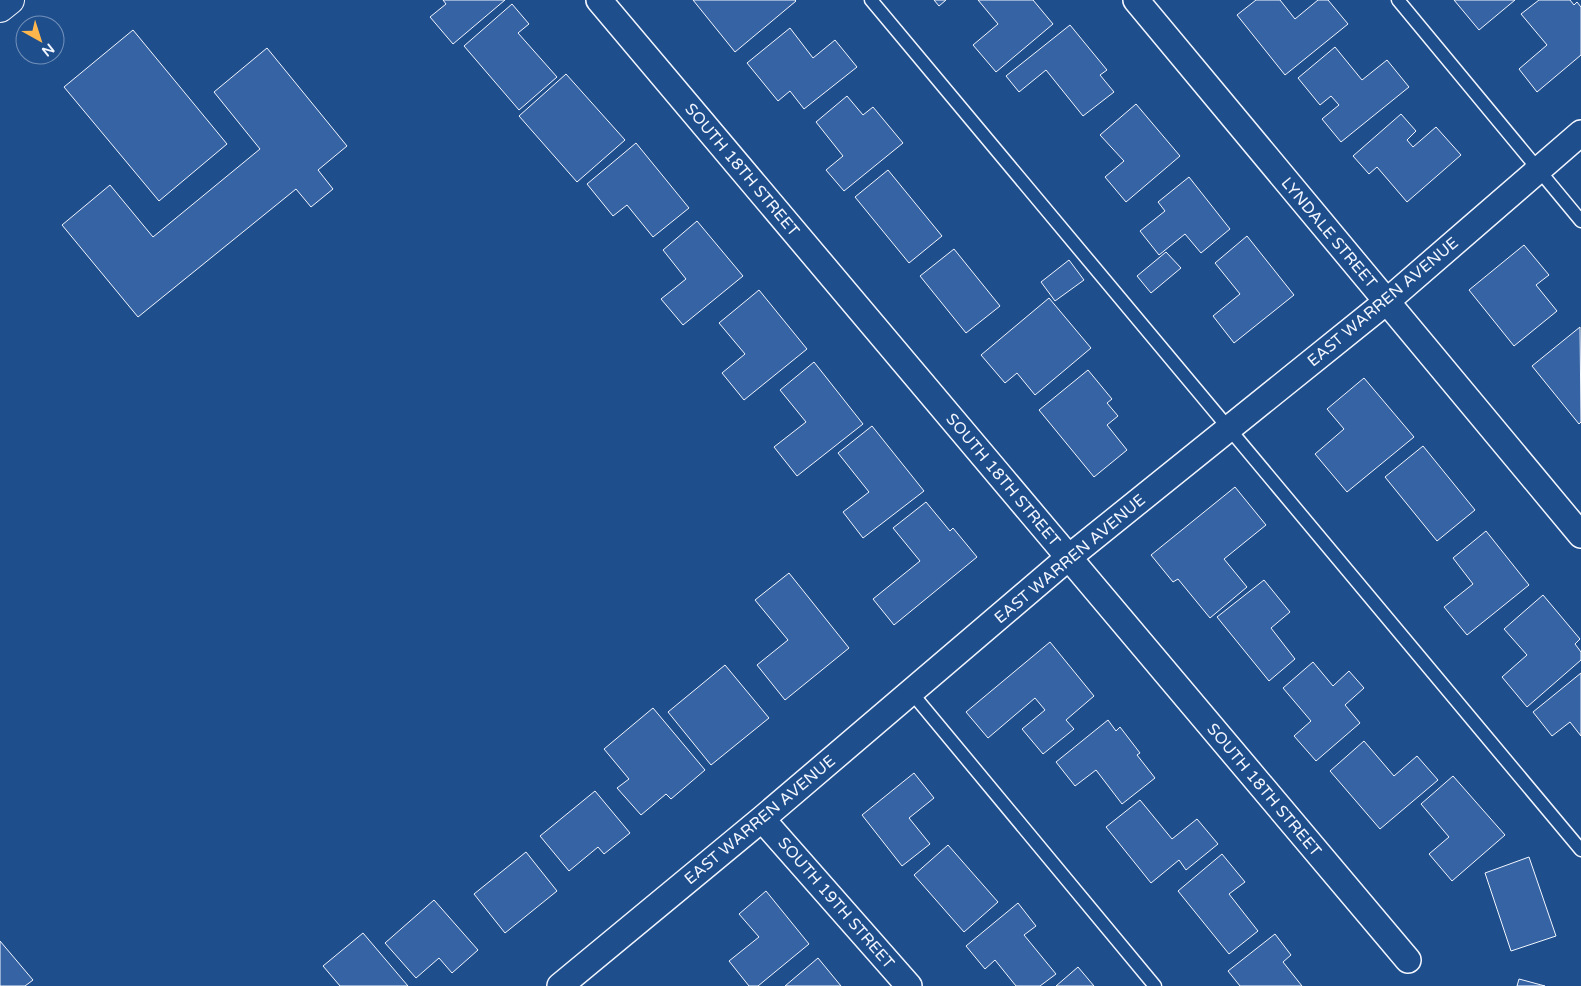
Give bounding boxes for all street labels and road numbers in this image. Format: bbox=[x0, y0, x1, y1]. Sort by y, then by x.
street label: SOUTH 18TH STREET bbox=[680, 99, 804, 241]
street label: LYNDALE STREET bbox=[1277, 173, 1381, 293]
street label: EAST WARREN AVENUE bbox=[1303, 233, 1463, 371]
street label: SOUTH 18TH STREET bbox=[941, 409, 1065, 551]
street label: EAST WARREN AVENUE bbox=[990, 490, 1150, 628]
street label: SOUTH 18TH STREET bbox=[1202, 719, 1326, 861]
street label: EAST WARREN AVENUE bbox=[680, 751, 840, 889]
street label: SOUTH 19TH STREET bbox=[773, 833, 899, 973]

